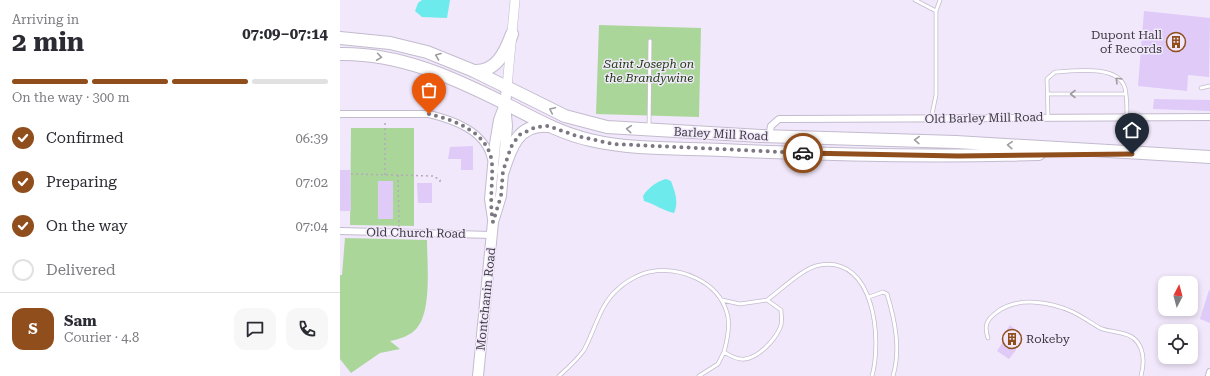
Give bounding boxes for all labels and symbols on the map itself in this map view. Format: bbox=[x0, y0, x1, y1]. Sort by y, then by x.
place label: Dupont Hall of Records bbox=[1091, 28, 1162, 56]
building icon: Dupont Hall of Records bbox=[1165, 31, 1187, 53]
one-way arrow bbox=[376, 52, 382, 61]
one-way arrow bbox=[434, 52, 441, 60]
park label: Saint Joseph on the Brandywine bbox=[603, 57, 694, 85]
pin bbox=[412, 73, 446, 114]
one-way arrow bbox=[1115, 77, 1123, 85]
one-way arrow bbox=[1070, 90, 1076, 98]
one-way arrow bbox=[548, 107, 556, 115]
street label: Old Barley Mill Road bbox=[924, 110, 1044, 126]
pin bbox=[1115, 113, 1149, 154]
one-way arrow bbox=[626, 125, 632, 134]
street label: Barley Mill Road bbox=[673, 125, 769, 143]
courier bbox=[783, 133, 823, 173]
one-way arrow bbox=[914, 136, 920, 145]
one-way arrow bbox=[1007, 141, 1013, 150]
street label: Old Church Road bbox=[366, 225, 466, 241]
street label: Montchanin Road bbox=[474, 246, 498, 351]
north arrow bbox=[1158, 276, 1198, 316]
building icon: Rokeby bbox=[1001, 328, 1023, 350]
place label: Rokeby bbox=[1026, 332, 1071, 346]

